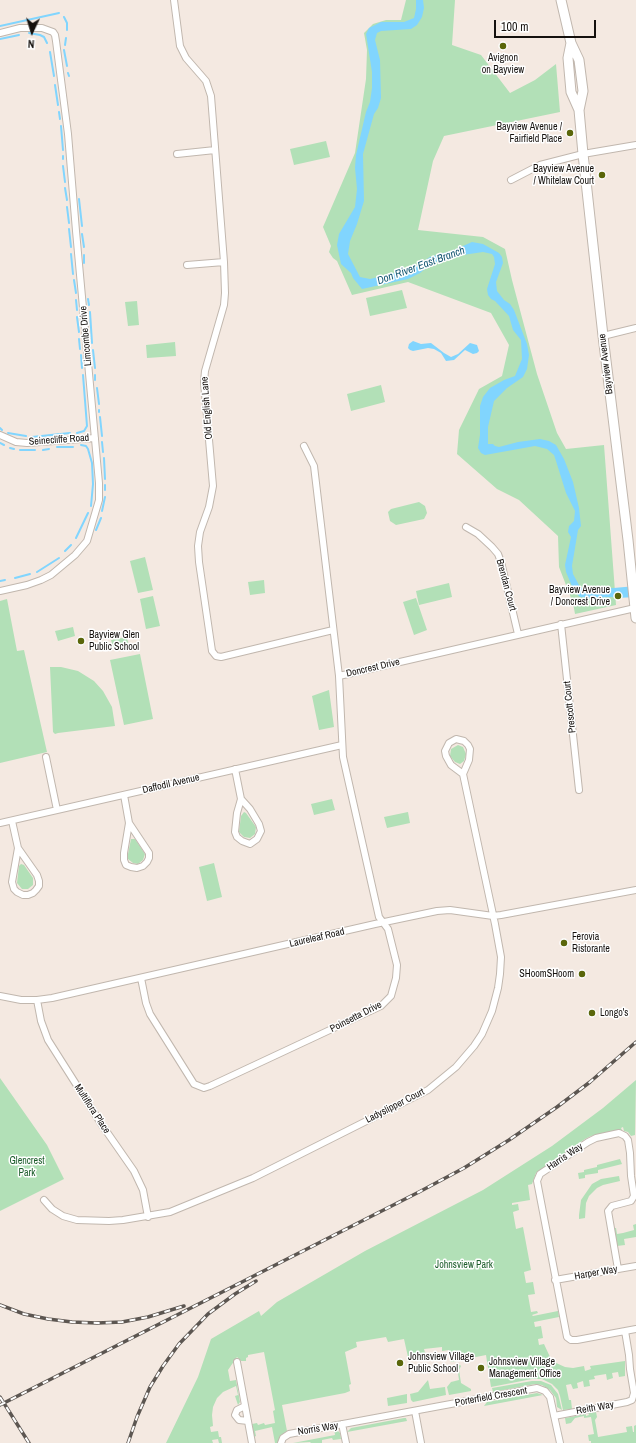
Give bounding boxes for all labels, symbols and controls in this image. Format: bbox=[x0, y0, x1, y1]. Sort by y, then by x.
north arrow bbox=[12, 12, 52, 52]
scale bar bbox=[496, 12, 598, 38]
text: 100 m bbox=[501, 19, 528, 35]
text: N bbox=[27, 37, 35, 51]
marker: Avignon on Bayview bbox=[498, 41, 508, 51]
place label: Avignon on Bayview bbox=[482, 52, 524, 76]
place label: Bayview Avenue / Fairfield Place bbox=[497, 121, 562, 144]
marker: Bayview Avenue / Fairfield Place bbox=[565, 128, 575, 138]
place label: Bayview Avenue / Whitelaw Court bbox=[533, 163, 594, 186]
marker: Bayview Avenue / Whitelaw Court bbox=[597, 170, 607, 180]
water label: Don River East Branch bbox=[375, 244, 467, 288]
street label: Limcombe Drive bbox=[77, 306, 95, 366]
street label: Bayview Avenue bbox=[596, 333, 616, 395]
street label: Old English Lane bbox=[199, 376, 215, 440]
street label: Seinecliffe Road bbox=[28, 432, 90, 448]
street label: Brendan Court bbox=[493, 558, 519, 612]
place label: Bayview Avenue / Doncrest Drive bbox=[549, 584, 610, 608]
marker: Bayview Avenue / Doncrest Drive bbox=[613, 591, 623, 601]
place label: Bayview Glen Public School bbox=[89, 629, 140, 652]
marker: Bayview Glen Public School bbox=[76, 636, 86, 646]
street label: Doncrest Drive bbox=[345, 656, 401, 680]
street label: Prescott Court bbox=[561, 680, 579, 734]
street label: Daffodil Avenue bbox=[141, 772, 201, 796]
street label: Laureleaf Road bbox=[288, 926, 346, 950]
place label: Ferovia Ristorante bbox=[572, 931, 610, 954]
marker: Ferovia Ristorante bbox=[559, 938, 569, 948]
place label: SHoomSHoom bbox=[519, 968, 574, 980]
marker: SHoomSHoom bbox=[577, 969, 587, 979]
street label: Poinsetta Drive bbox=[328, 999, 384, 1035]
place label: Longo's bbox=[600, 1007, 628, 1019]
marker: Longo's bbox=[587, 1008, 597, 1018]
street label: Multiflora Place bbox=[72, 1082, 112, 1136]
street label: Ladyslipper Court bbox=[363, 1086, 427, 1126]
street label: Harris Way bbox=[545, 1141, 585, 1173]
park label: Glencrest Park bbox=[9, 1155, 45, 1178]
park label: Johnsview Park bbox=[435, 1259, 493, 1271]
street label: Harper Way bbox=[574, 1263, 618, 1283]
place label: Johnsview Village Public School bbox=[408, 1351, 474, 1374]
place label: Johnsview Village Management Office bbox=[489, 1356, 561, 1380]
marker: Johnsview Village Public School bbox=[395, 1358, 405, 1368]
marker: Johnsview Village Management Office bbox=[476, 1363, 486, 1373]
street label: Porterfield Crescent bbox=[454, 1385, 528, 1409]
street label: Reith Way bbox=[575, 1399, 615, 1417]
street label: Norris Way bbox=[297, 1420, 339, 1438]

